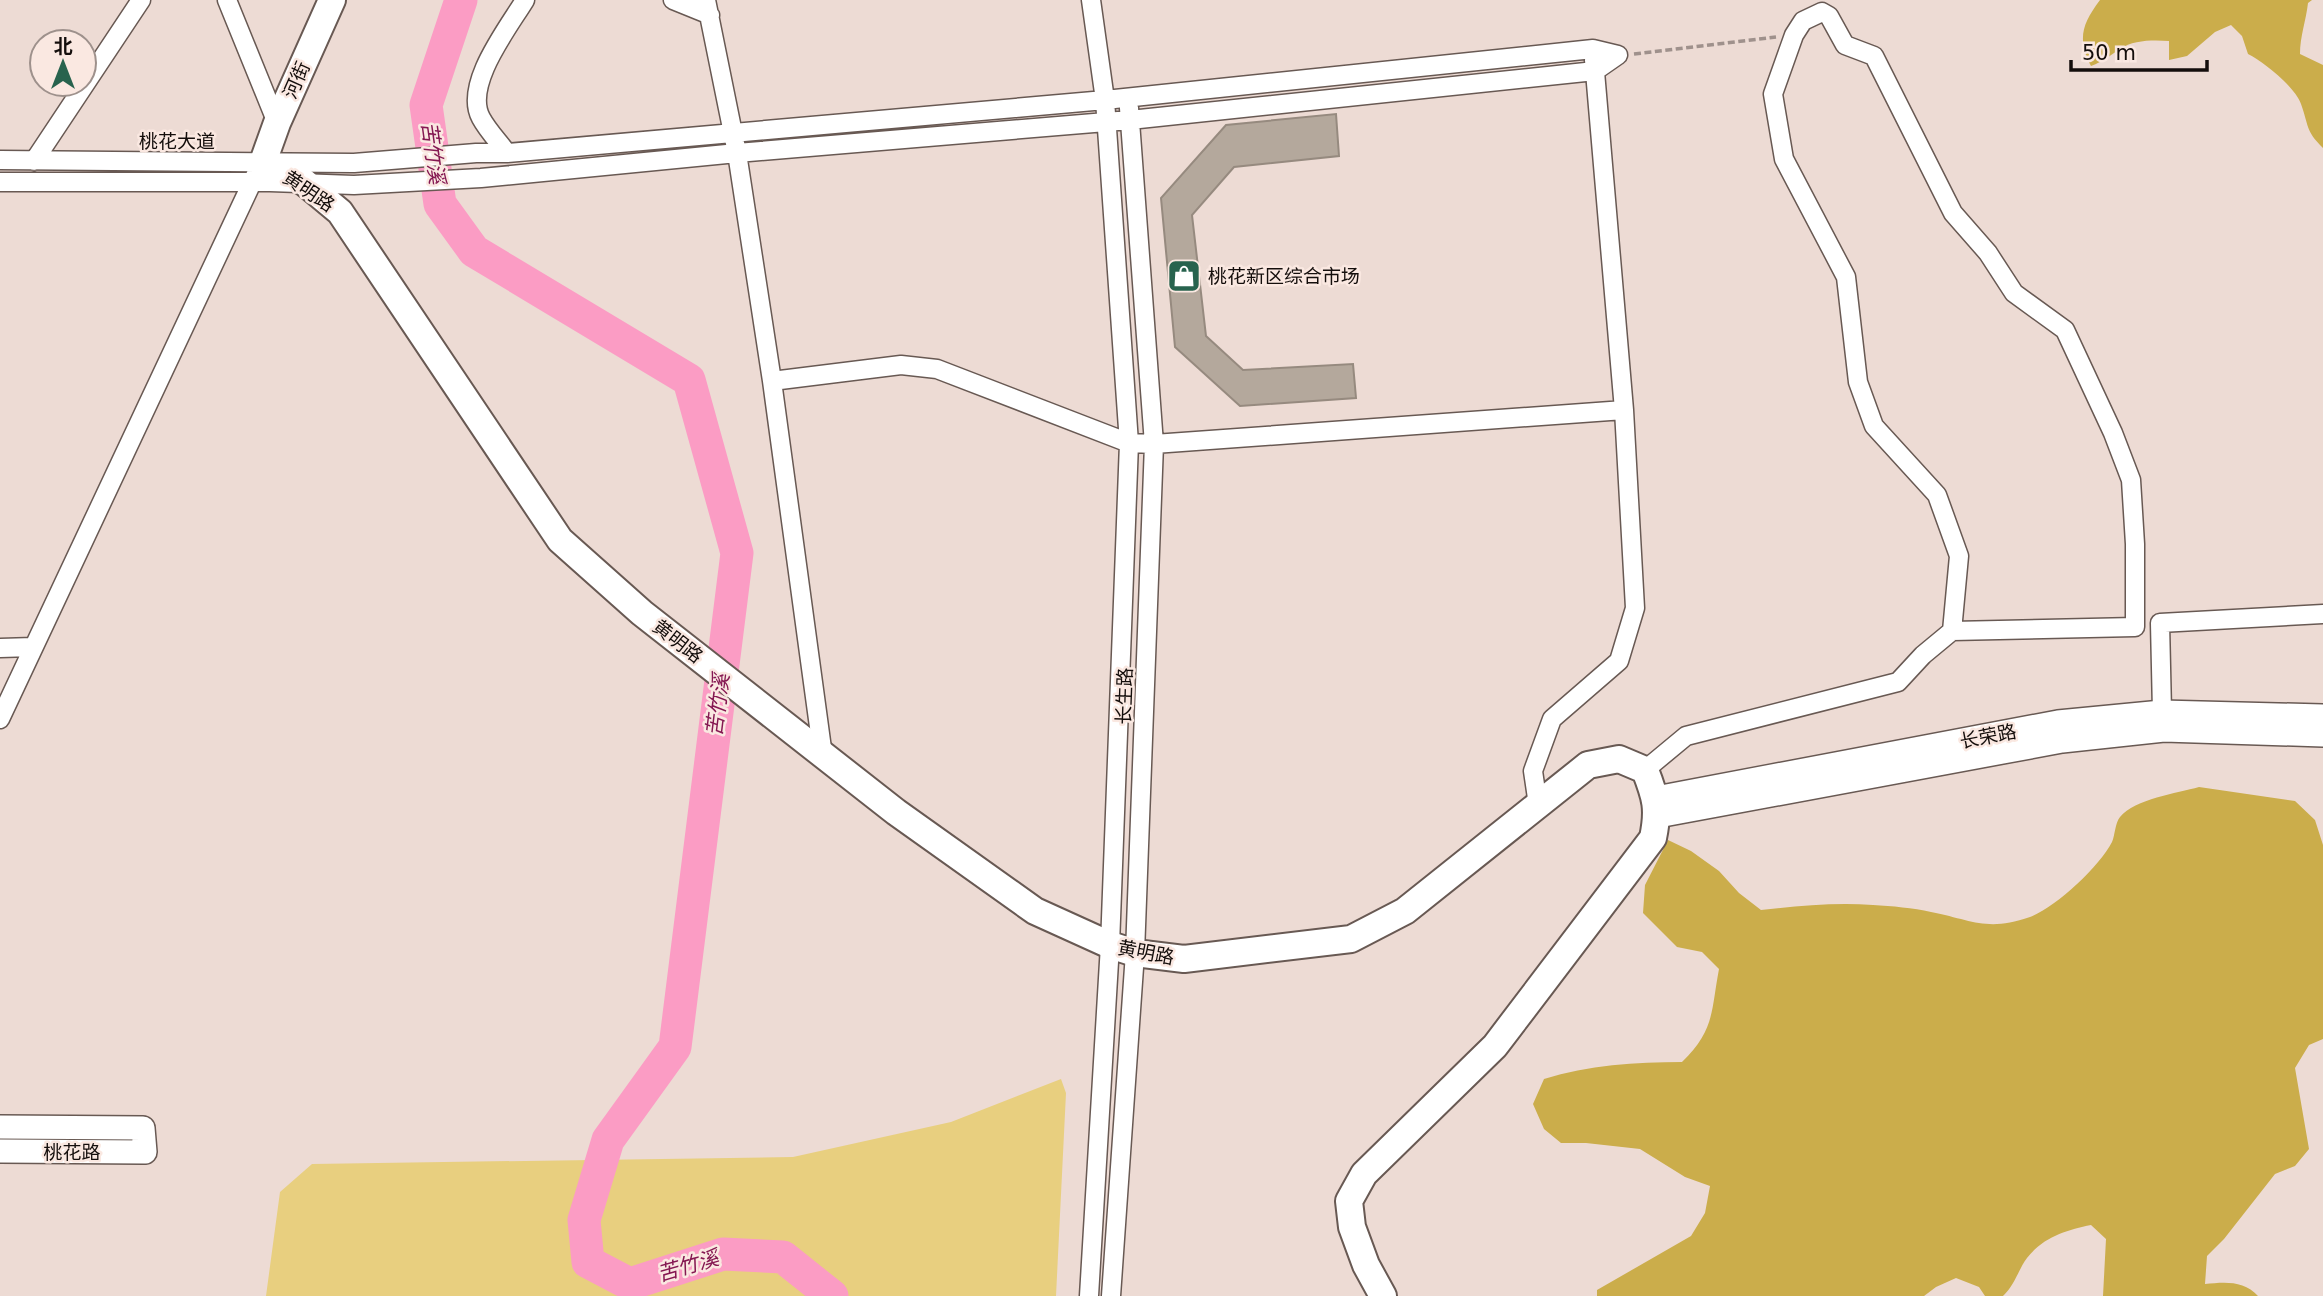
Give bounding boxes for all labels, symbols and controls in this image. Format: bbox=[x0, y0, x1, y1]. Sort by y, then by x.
north arrow bbox=[28, 28, 98, 98]
scale bar bbox=[2071, 28, 2208, 72]
text: 北 bbox=[53, 35, 73, 57]
text: 50 m bbox=[2082, 41, 2136, 65]
street label: 河街 bbox=[278, 58, 314, 102]
water label: 苦竹溪 bbox=[417, 120, 450, 188]
street label: 桃花大道 bbox=[139, 130, 215, 152]
street label: 黄明路 bbox=[279, 166, 339, 216]
shop icon: 桃花新区综合市场 bbox=[1165, 257, 1203, 295]
place label: 桃花新区综合市场 bbox=[1208, 265, 1360, 287]
street label: 黄明路 bbox=[649, 615, 707, 667]
street label: 长生路 bbox=[1112, 667, 1136, 725]
water label: 苦竹溪 bbox=[702, 670, 734, 738]
street label: 长荣路 bbox=[1958, 720, 2018, 752]
street label: 黄明路 bbox=[1116, 936, 1176, 968]
street label: 桃花路 bbox=[43, 1141, 101, 1163]
water label: 苦竹溪 bbox=[654, 1245, 724, 1286]

